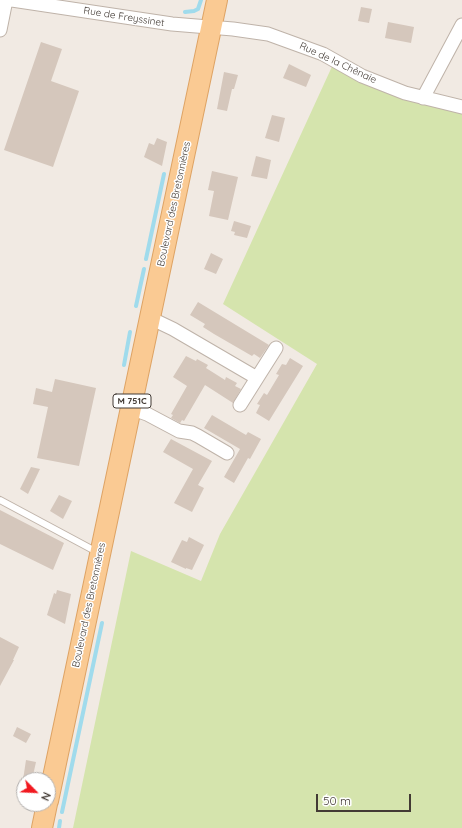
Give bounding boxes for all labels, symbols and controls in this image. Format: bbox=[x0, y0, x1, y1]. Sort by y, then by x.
street label: Rue de Freyssinet bbox=[83, 5, 165, 29]
street label: Rue de la Chênaie bbox=[298, 40, 378, 86]
street label: Boulevard des Bretonnières bbox=[155, 140, 193, 268]
road number: M 751C bbox=[113, 394, 151, 408]
street label: Boulevard des Bretonnières bbox=[70, 541, 108, 669]
north arrow bbox=[16, 772, 56, 812]
scale bar bbox=[318, 786, 413, 812]
text: N bbox=[38, 790, 54, 803]
text: 50 m bbox=[323, 793, 351, 808]

